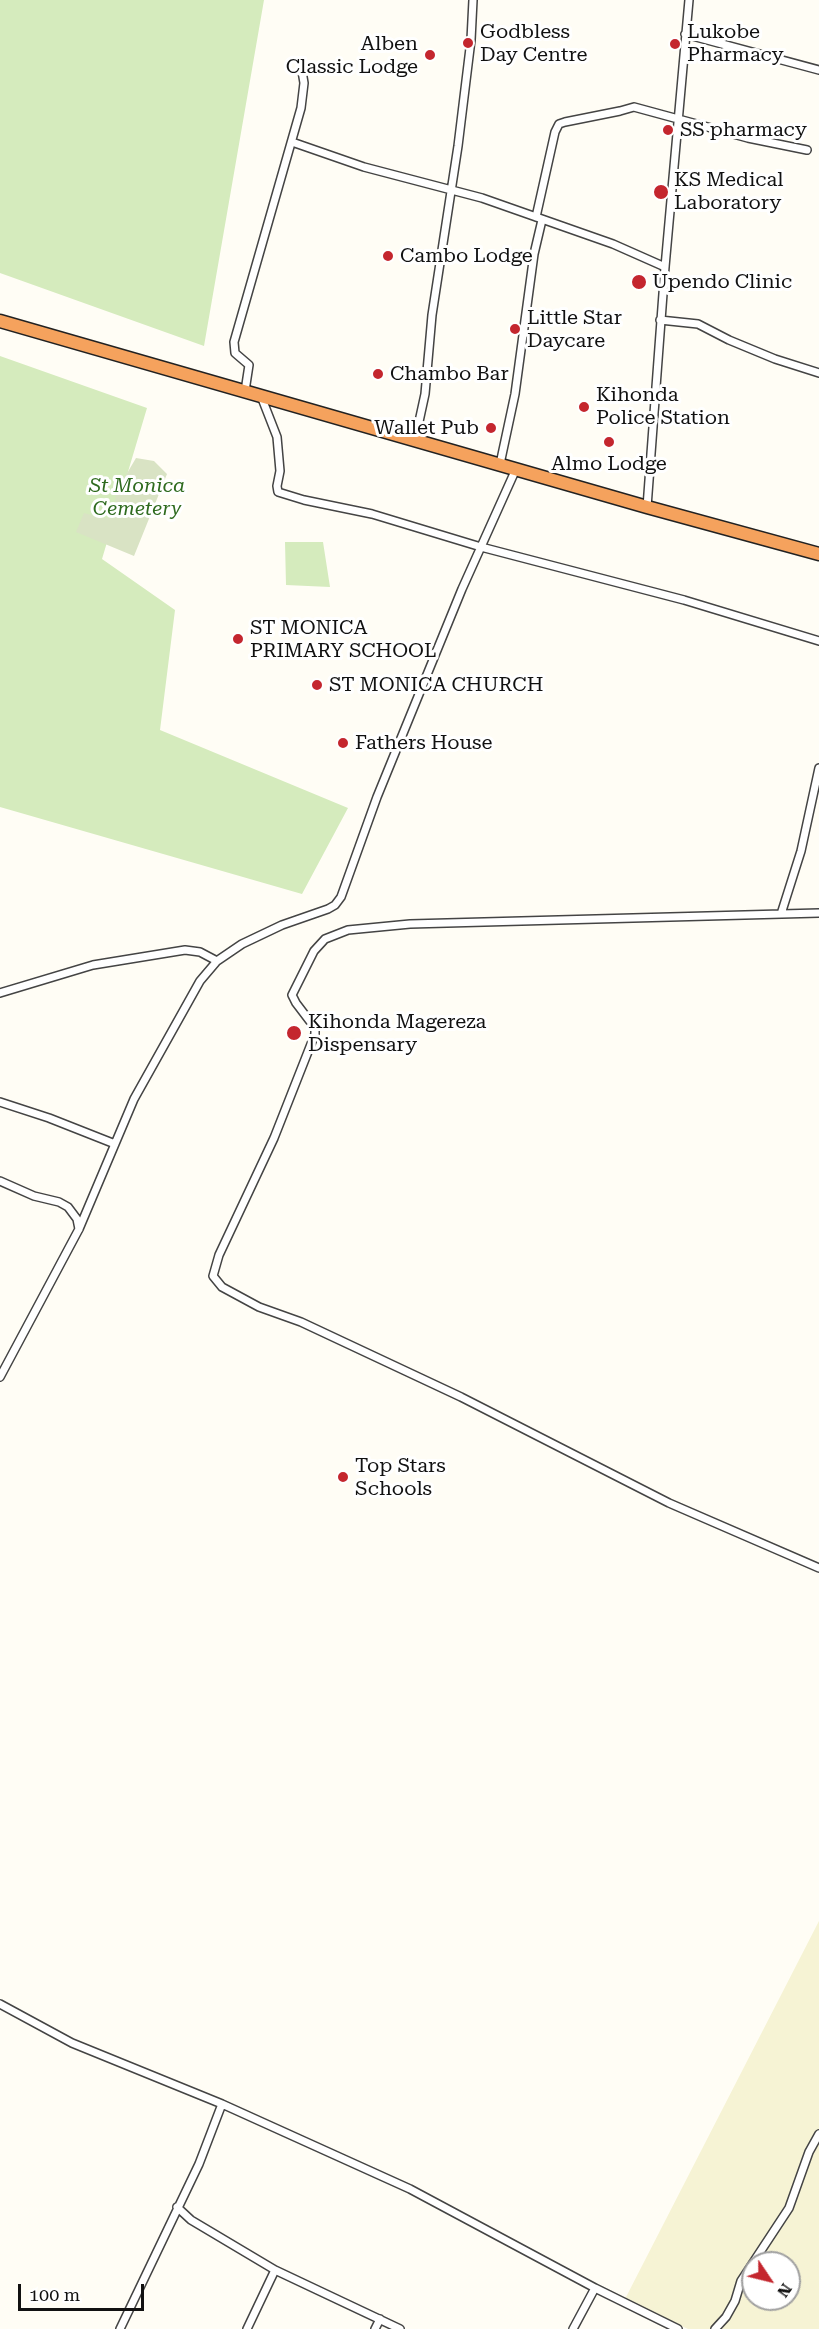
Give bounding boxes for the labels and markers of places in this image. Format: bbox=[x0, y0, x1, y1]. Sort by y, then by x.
place label: Godbless Day Centre bbox=[480, 20, 587, 67]
place label: Lukobe Pharmacy bbox=[687, 20, 784, 67]
place label: Alben Classic Lodge bbox=[286, 32, 418, 79]
marker: Godbless Day Centre bbox=[461, 36, 475, 50]
marker: Lukobe Pharmacy bbox=[668, 37, 682, 51]
marker: Alben Classic Lodge bbox=[423, 48, 437, 62]
place label: SS pharmacy bbox=[680, 118, 807, 142]
marker: SS pharmacy bbox=[661, 123, 675, 137]
place label: KS Medical Laboratory bbox=[674, 168, 784, 215]
marker: KS Medical Laboratory bbox=[652, 183, 670, 201]
place label: Cambo Lodge bbox=[400, 244, 533, 268]
marker: Cambo Lodge bbox=[381, 249, 395, 263]
place label: Upendo Clinic bbox=[652, 270, 792, 294]
marker: Upendo Clinic bbox=[630, 273, 648, 291]
place label: Little Star Daycare bbox=[527, 306, 622, 353]
marker: Little Star Daycare bbox=[508, 322, 522, 336]
place label: Chambo Bar bbox=[390, 362, 509, 386]
marker: Chambo Bar bbox=[371, 367, 385, 381]
place label: Kihonda Police Station bbox=[596, 383, 730, 430]
marker: Kihonda Police Station bbox=[577, 400, 591, 414]
place label: Wallet Pub bbox=[374, 416, 479, 440]
marker: Wallet Pub bbox=[484, 421, 498, 435]
marker: Almo Lodge bbox=[602, 435, 616, 449]
place label: Almo Lodge bbox=[551, 452, 667, 476]
place label: ST MONICA PRIMARY SCHOOL bbox=[250, 616, 436, 663]
marker: ST MONICA PRIMARY SCHOOL bbox=[231, 632, 245, 646]
place label: ST MONICA CHURCH bbox=[329, 673, 543, 697]
marker: ST MONICA CHURCH bbox=[310, 678, 324, 692]
place label: Fathers House bbox=[355, 731, 492, 755]
marker: Fathers House bbox=[336, 736, 350, 750]
place label: Kihonda Magereza Dispensary bbox=[308, 1010, 486, 1057]
marker: Kihonda Magereza Dispensary bbox=[285, 1024, 303, 1042]
place label: Top Stars Schools bbox=[355, 1454, 446, 1501]
marker: Top Stars Schools bbox=[336, 1470, 350, 1484]

